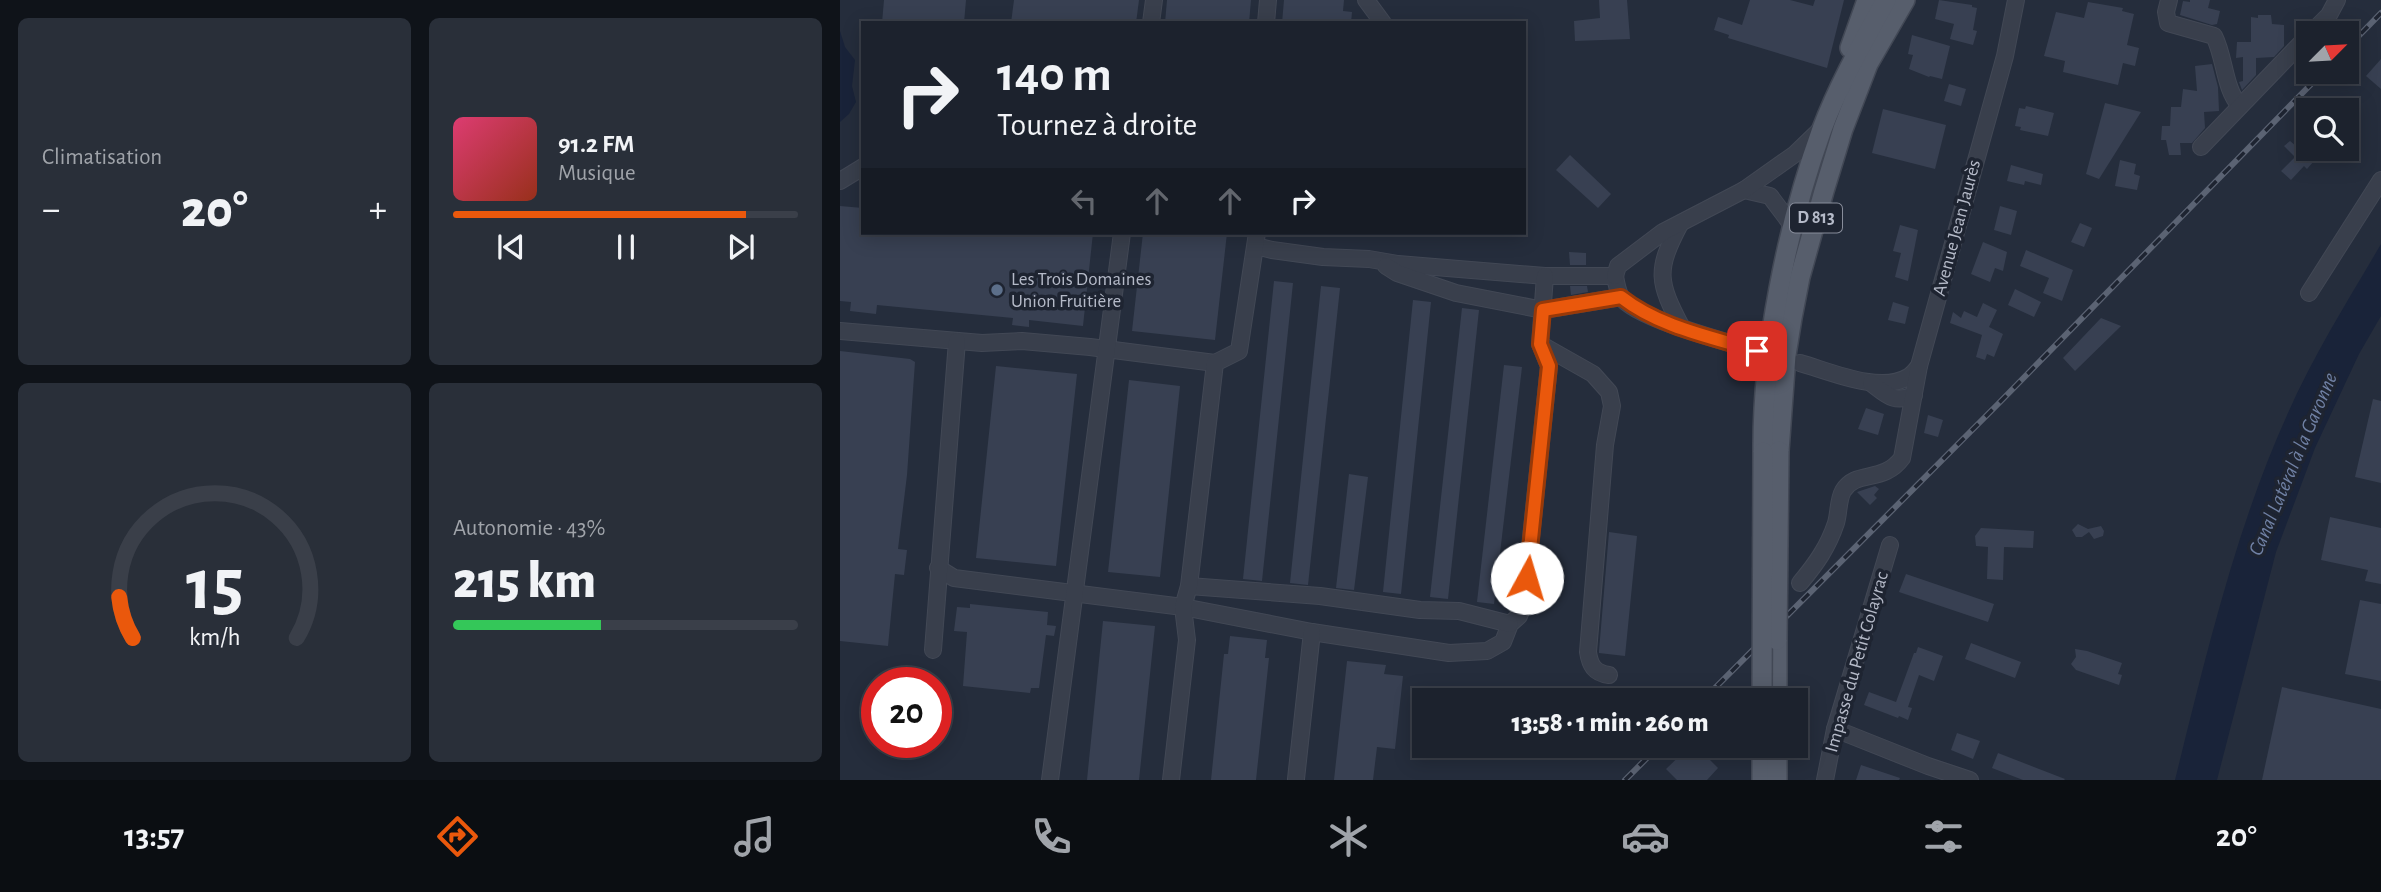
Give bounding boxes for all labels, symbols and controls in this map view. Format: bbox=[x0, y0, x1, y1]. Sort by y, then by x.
north arrow bbox=[2296, 21, 2359, 84]
map controls bbox=[2296, 21, 2359, 161]
icon: right bbox=[882, 49, 973, 140]
text: 140 m bbox=[997, 51, 1112, 100]
button: search bbox=[2296, 98, 2359, 161]
text: Tournez à droite bbox=[997, 109, 1197, 141]
text: 91.2 FM bbox=[558, 131, 634, 157]
text: Climatisation bbox=[42, 146, 162, 169]
street label: Avenue Jean Jaurès bbox=[1930, 158, 1984, 298]
text: Musique bbox=[558, 162, 636, 185]
icon: left bbox=[1065, 182, 1103, 220]
icon: ahead bbox=[1138, 182, 1176, 220]
icon: ahead bbox=[1211, 182, 1249, 220]
icon: right bbox=[1284, 182, 1322, 220]
text: 20° bbox=[181, 184, 248, 236]
text: − bbox=[42, 191, 60, 229]
text: + bbox=[369, 191, 387, 229]
road number: D 813 bbox=[1790, 204, 1842, 232]
icon: previous bbox=[492, 228, 530, 266]
icon: pause bbox=[607, 228, 645, 266]
icon: next bbox=[722, 228, 760, 266]
place label: Les Trois Domaines Union Fruitière bbox=[1011, 270, 1151, 311]
marker: Les Trois Domaines Union Fruitière bbox=[989, 282, 1005, 298]
pin bbox=[1727, 321, 1787, 381]
icon: arrive bbox=[1738, 332, 1776, 370]
water label: Canal Latéral à la Garonne bbox=[2245, 369, 2341, 559]
text: Autonomie · 43% bbox=[453, 517, 606, 540]
position arrow bbox=[1490, 541, 1564, 615]
text: 15 bbox=[186, 551, 243, 624]
text: 215 km bbox=[453, 555, 596, 607]
street label: Impasse du Petit Colayrac bbox=[1822, 569, 1892, 755]
text: km/h bbox=[189, 625, 240, 650]
speed limit sign: 20 bbox=[861, 667, 952, 758]
text: 13:58 · 1 min · 260 m bbox=[1511, 710, 1709, 736]
icon: directions bbox=[433, 812, 482, 861]
icon: music bbox=[730, 812, 779, 861]
icon: phone bbox=[1027, 812, 1076, 861]
icon: climate bbox=[1324, 812, 1373, 861]
icon: car bbox=[1621, 812, 1670, 861]
icon: filters bbox=[1919, 812, 1968, 861]
text: 13:57 bbox=[124, 820, 184, 852]
text: 20° bbox=[2216, 820, 2257, 852]

